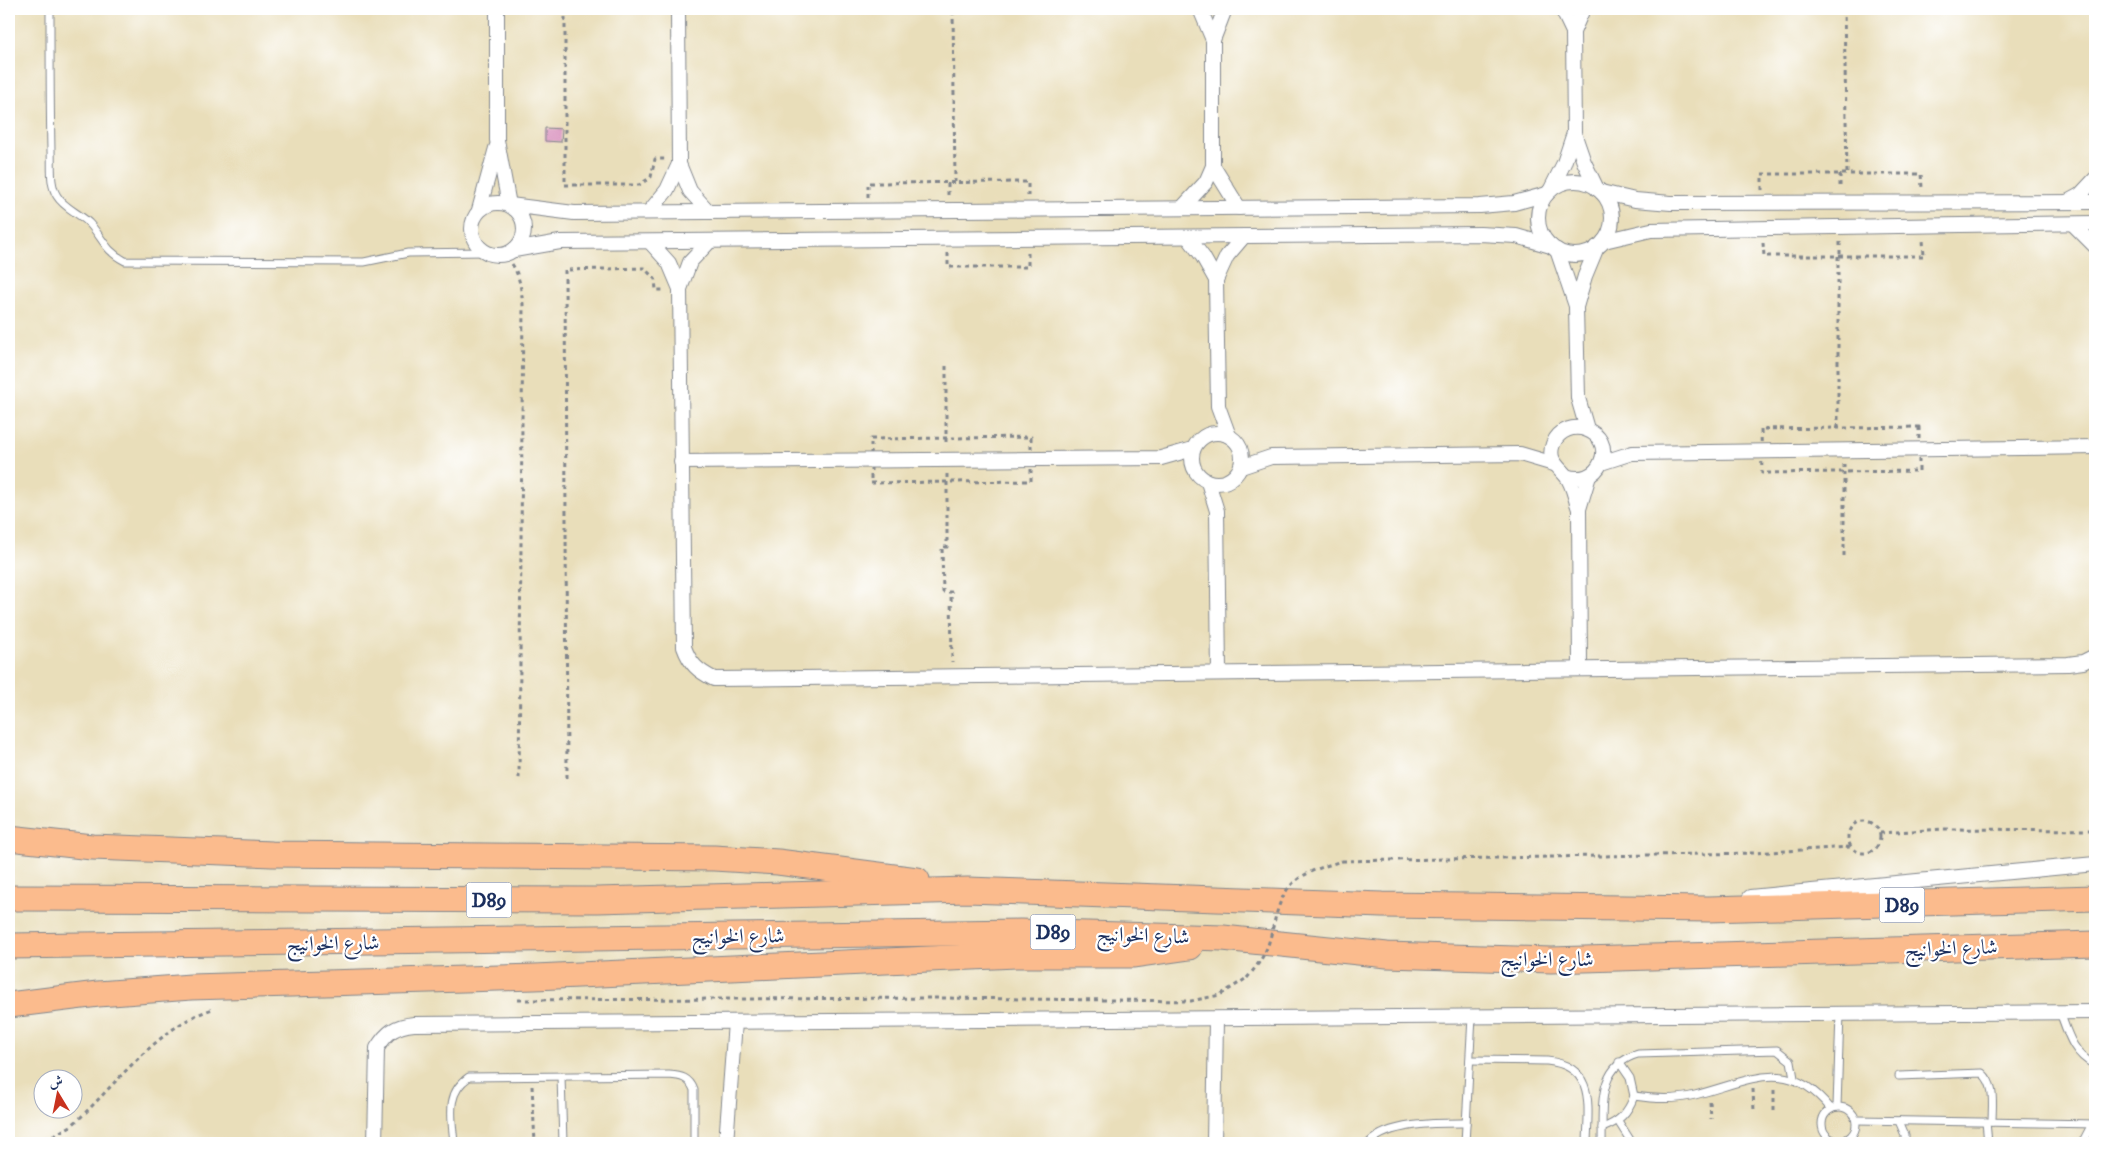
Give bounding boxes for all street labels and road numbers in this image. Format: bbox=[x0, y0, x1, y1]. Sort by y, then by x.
road number: D89 bbox=[466, 882, 512, 918]
road number: D89 bbox=[1880, 888, 1924, 922]
road number: D89 bbox=[1030, 914, 1076, 950]
street label: شارع الخوانيج bbox=[1096, 921, 1190, 956]
street label: شارع الخوانيج bbox=[691, 923, 785, 956]
street label: شارع الخوانيج bbox=[286, 930, 380, 963]
street label: شارع الخوانيج bbox=[1904, 934, 1998, 969]
street label: شارع الخوانيج bbox=[1500, 947, 1594, 978]

